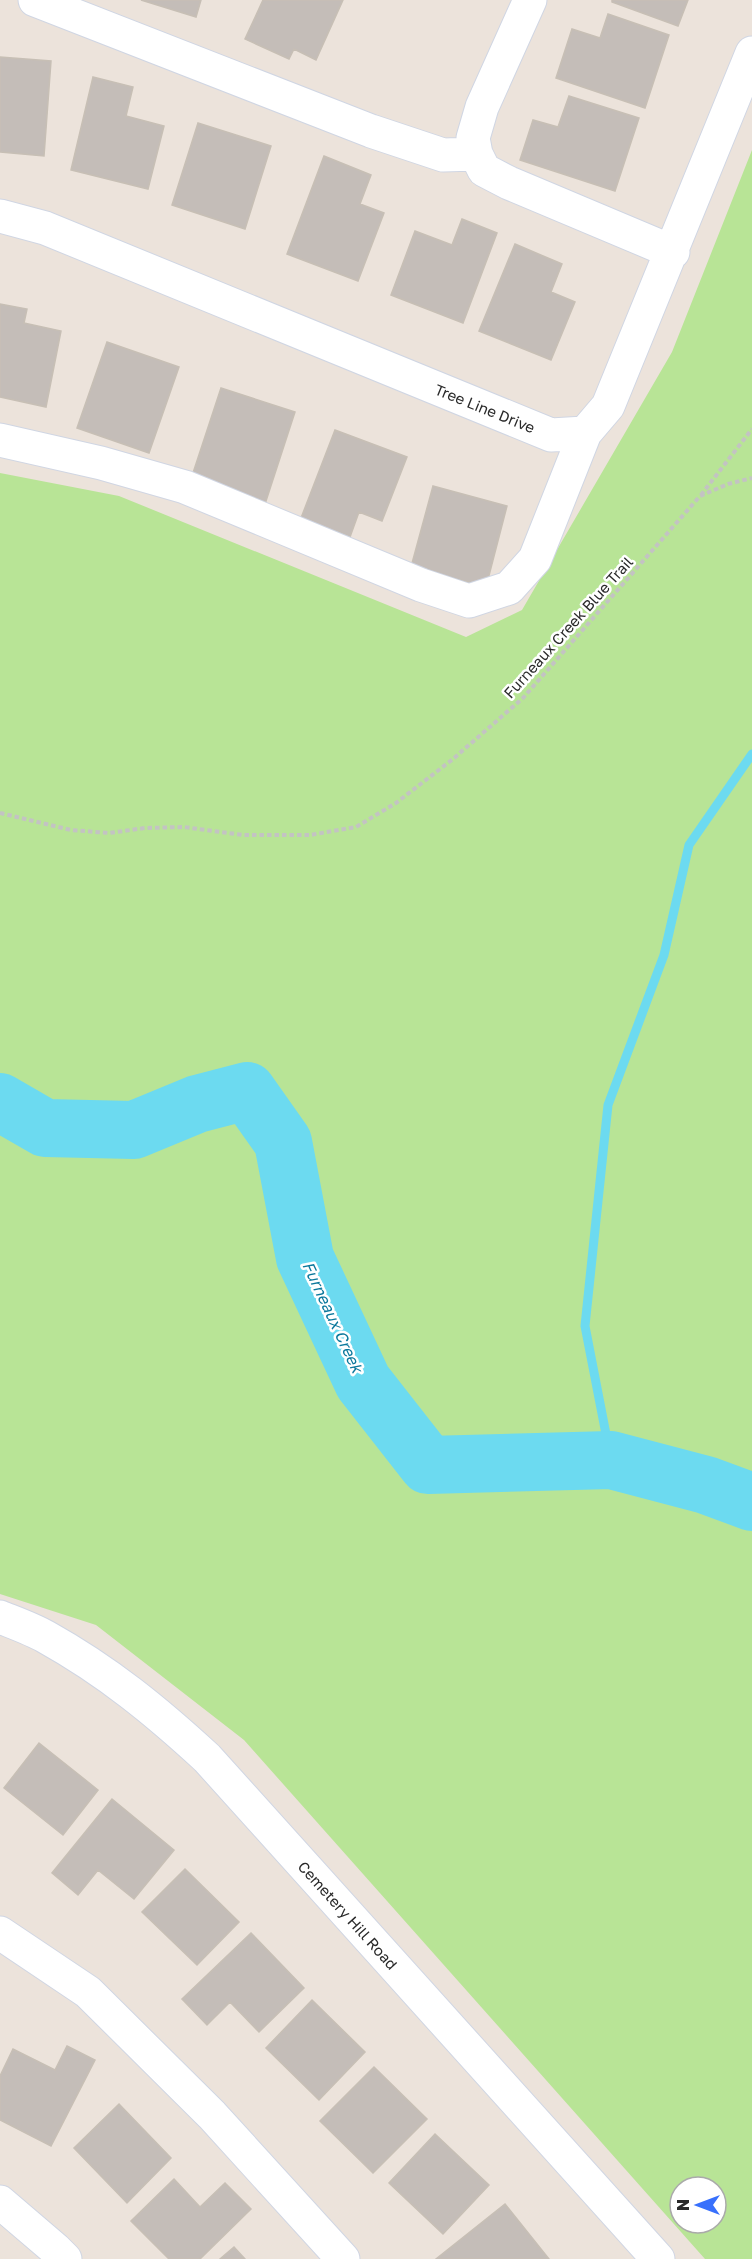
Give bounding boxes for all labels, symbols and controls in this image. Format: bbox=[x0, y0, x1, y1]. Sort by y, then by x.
street label: Tree Line Drive bbox=[432, 380, 538, 436]
street label: Furneaux Creek Blue Trail bbox=[500, 552, 636, 701]
water label: Furneaux Creek bbox=[298, 1258, 368, 1378]
street label: Cemetery Hill Road bbox=[295, 1857, 401, 1973]
north arrow bbox=[668, 2175, 728, 2235]
text: N bbox=[673, 2199, 693, 2211]

